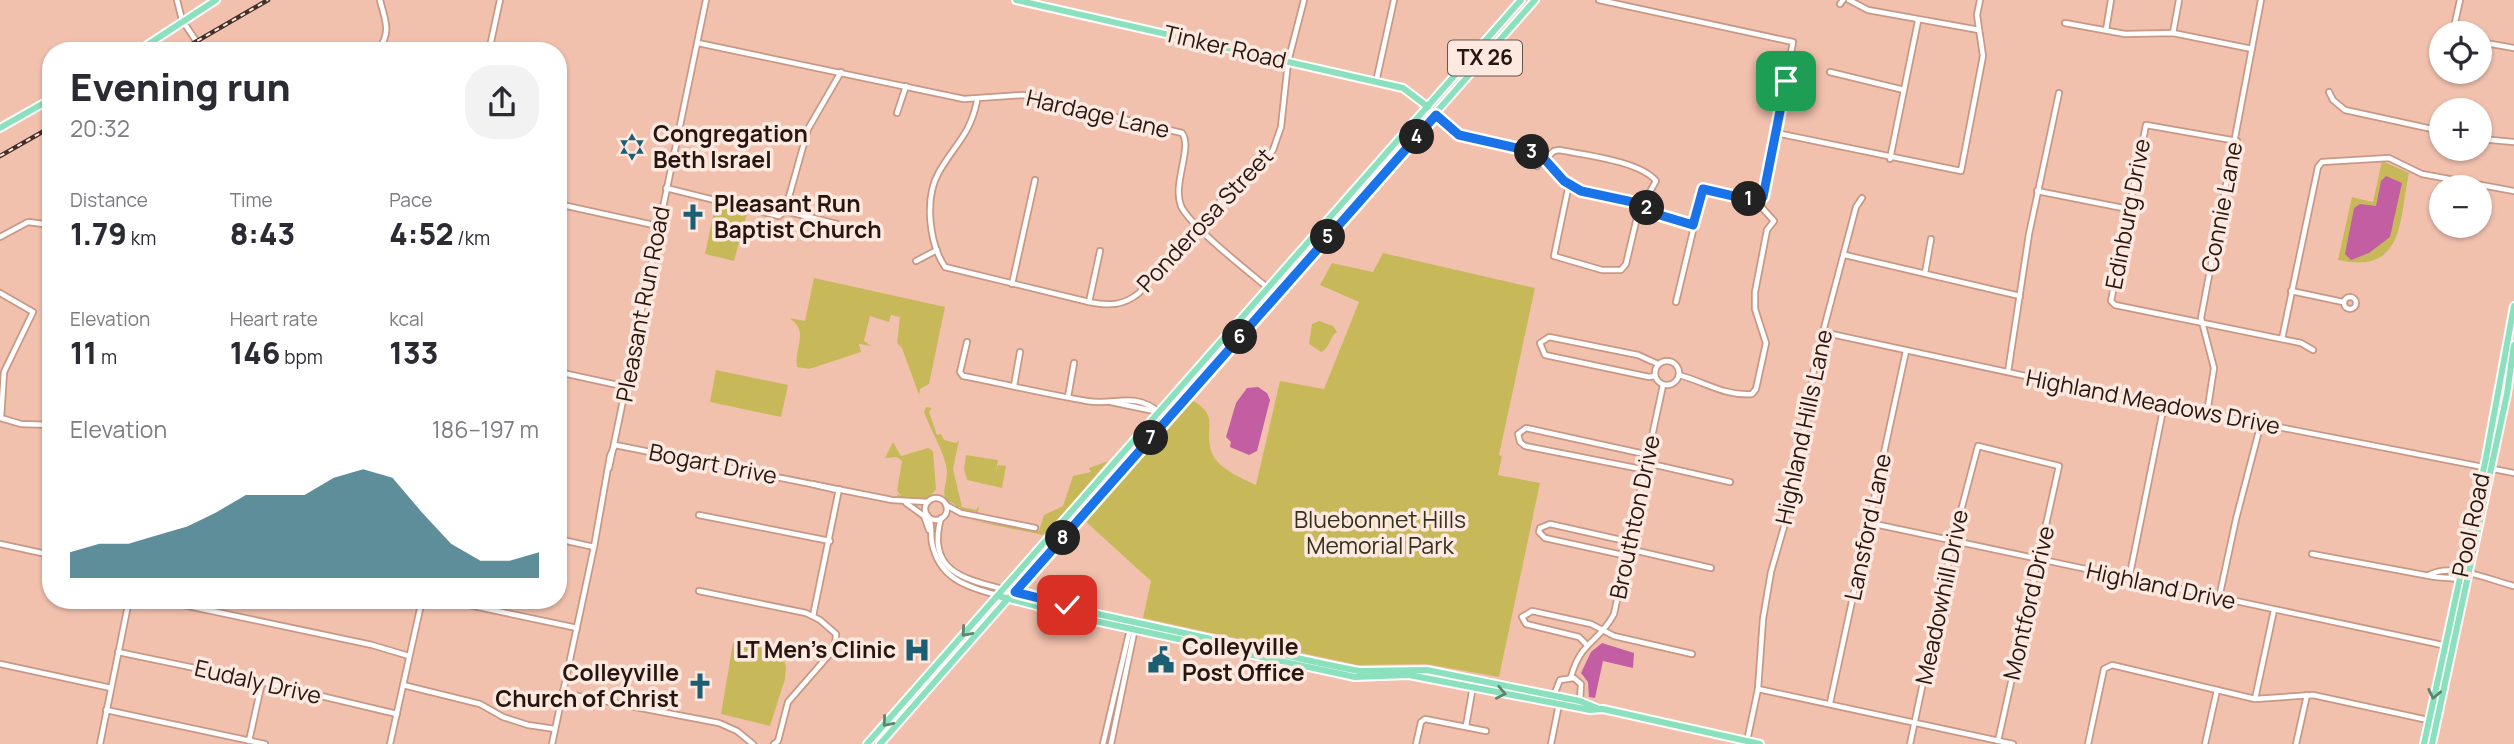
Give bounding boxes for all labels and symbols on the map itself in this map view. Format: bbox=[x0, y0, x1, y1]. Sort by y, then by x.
street label: Tinker Road bbox=[1161, 16, 1290, 76]
road number: TX 26 bbox=[1448, 41, 1522, 76]
pin bbox=[1756, 51, 1816, 111]
street label: Hardage Lane bbox=[1023, 81, 1173, 145]
place label: Congregation Beth Israel bbox=[653, 117, 808, 175]
pin: 4 bbox=[1400, 120, 1434, 154]
synagogue icon: Congregation Beth Israel bbox=[617, 132, 647, 162]
pin: 3 bbox=[1514, 134, 1550, 170]
street label: Edinburg Drive bbox=[2097, 136, 2157, 292]
street label: Connie Lane bbox=[2193, 139, 2249, 275]
street label: Ponderosa Street bbox=[1129, 140, 1280, 298]
pin: 1 bbox=[1732, 182, 1766, 216]
place label: Pleasant Run Baptist Church bbox=[714, 187, 882, 245]
pin: 2 bbox=[1630, 190, 1664, 226]
church icon: Pleasant Run Baptist Church bbox=[678, 202, 708, 232]
street label: Pleasant Run Road bbox=[607, 203, 677, 404]
pin: 5 bbox=[1310, 219, 1346, 254]
pin: 6 bbox=[1222, 320, 1258, 354]
street label: Highland Hills Lane bbox=[1767, 326, 1839, 527]
street label: Highland Meadows Drive bbox=[2023, 361, 2283, 441]
pin: 7 bbox=[1134, 420, 1168, 456]
street label: Brouthton Drive bbox=[1601, 432, 1667, 602]
street label: Bogart Drive bbox=[646, 435, 780, 491]
street label: Lansford Lane bbox=[1836, 450, 1898, 603]
street label: Pool Road bbox=[2443, 470, 2497, 580]
park label: Bluebonnet Hills Memorial Park bbox=[1294, 503, 1466, 561]
street label: Meadowhill Drive bbox=[1907, 506, 1975, 687]
pin: 8 bbox=[1046, 520, 1080, 556]
street label: Montford Drive bbox=[1995, 523, 2061, 683]
street label: Highland Drive bbox=[2083, 554, 2239, 616]
pin bbox=[1037, 575, 1097, 635]
one-way arrow bbox=[962, 623, 974, 636]
place label: Colleyville Post Office bbox=[1182, 630, 1305, 688]
place label: LT Men's Clinic bbox=[736, 633, 896, 665]
hospital icon: LT Men's Clinic bbox=[902, 635, 932, 665]
public building icon: Colleyville Post Office bbox=[1146, 645, 1176, 675]
street label: Eudaly Drive bbox=[192, 651, 325, 711]
place label: Colleyville Church of Christ bbox=[495, 656, 679, 714]
church icon: Colleyville Church of Christ bbox=[685, 671, 715, 701]
one-way arrow bbox=[1495, 685, 1507, 700]
one-way arrow bbox=[2428, 688, 2443, 700]
one-way arrow bbox=[883, 713, 895, 726]

